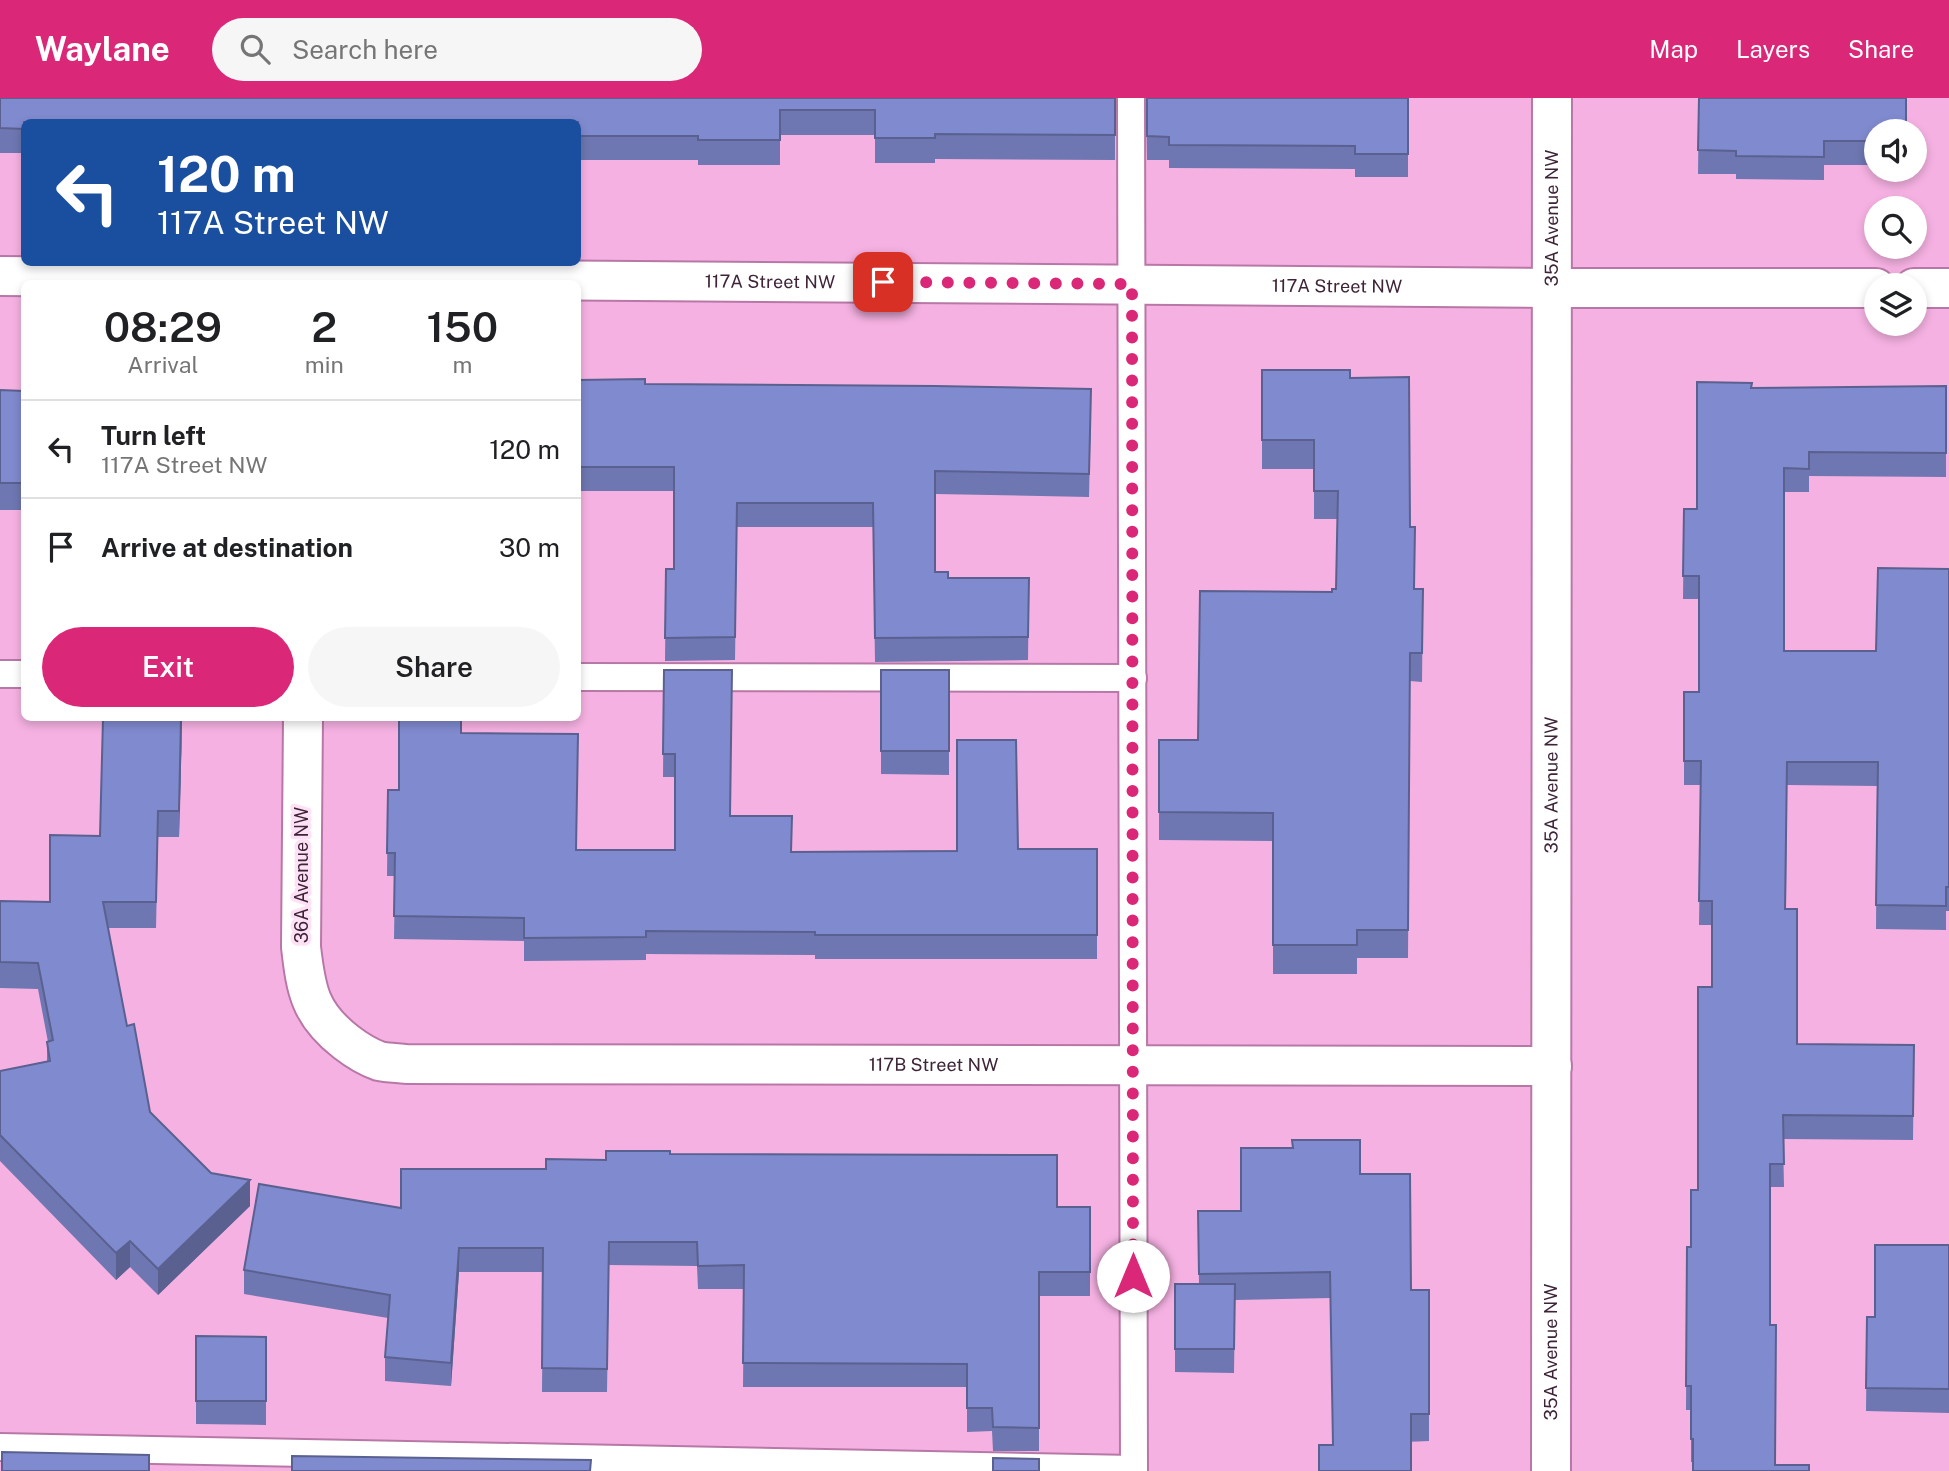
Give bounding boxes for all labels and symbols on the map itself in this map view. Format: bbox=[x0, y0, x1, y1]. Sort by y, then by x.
street label: 35A Avenue NW bbox=[1541, 150, 1562, 286]
pin bbox=[853, 252, 913, 312]
street label: 117A Street NW bbox=[705, 270, 835, 292]
street label: 117A Street NW bbox=[1272, 275, 1402, 297]
street label: 35A Avenue NW bbox=[1540, 717, 1562, 853]
street label: 36A Avenue NW bbox=[291, 807, 312, 943]
street label: 117B Street NW bbox=[869, 1054, 998, 1075]
position arrow bbox=[1096, 1239, 1170, 1313]
street label: 35A Avenue NW bbox=[1540, 1284, 1561, 1420]

